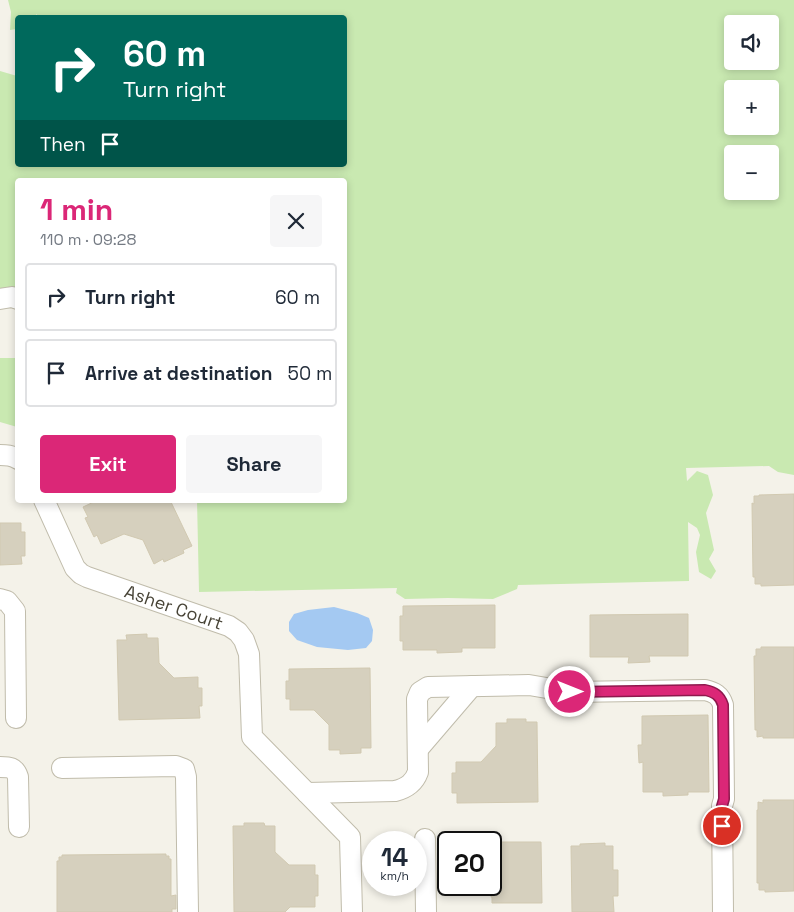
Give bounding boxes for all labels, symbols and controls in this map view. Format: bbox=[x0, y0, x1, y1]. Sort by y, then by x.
map controls bbox=[724, 15, 779, 200]
button: sound bbox=[724, 15, 779, 70]
text: 60 m bbox=[123, 32, 206, 76]
icon: right bbox=[40, 35, 105, 100]
text: Turn right bbox=[123, 75, 226, 103]
button: + bbox=[724, 80, 779, 135]
icon: arrive bbox=[96, 130, 124, 158]
text: Then bbox=[40, 132, 86, 157]
button: − bbox=[724, 145, 779, 200]
text: 1 min bbox=[40, 190, 113, 229]
button: close bbox=[270, 195, 322, 247]
text: 110 m · 09:28 bbox=[40, 229, 136, 250]
icon: right bbox=[42, 283, 70, 311]
text: Turn right bbox=[85, 285, 175, 310]
text: 60 m bbox=[275, 285, 320, 310]
icon: arrive bbox=[42, 359, 70, 387]
text: Arrive at destination bbox=[85, 361, 273, 386]
text: 50 m bbox=[288, 361, 332, 386]
button: Exit bbox=[40, 435, 176, 493]
button: Share bbox=[186, 435, 322, 493]
street label: Asher Court bbox=[122, 579, 226, 635]
position arrow bbox=[543, 665, 595, 717]
pin bbox=[701, 805, 743, 847]
icon: arrive bbox=[708, 812, 736, 840]
speed limit sign: 20 bbox=[437, 831, 502, 896]
text: 14 bbox=[381, 841, 408, 873]
text: km/h bbox=[380, 868, 409, 884]

